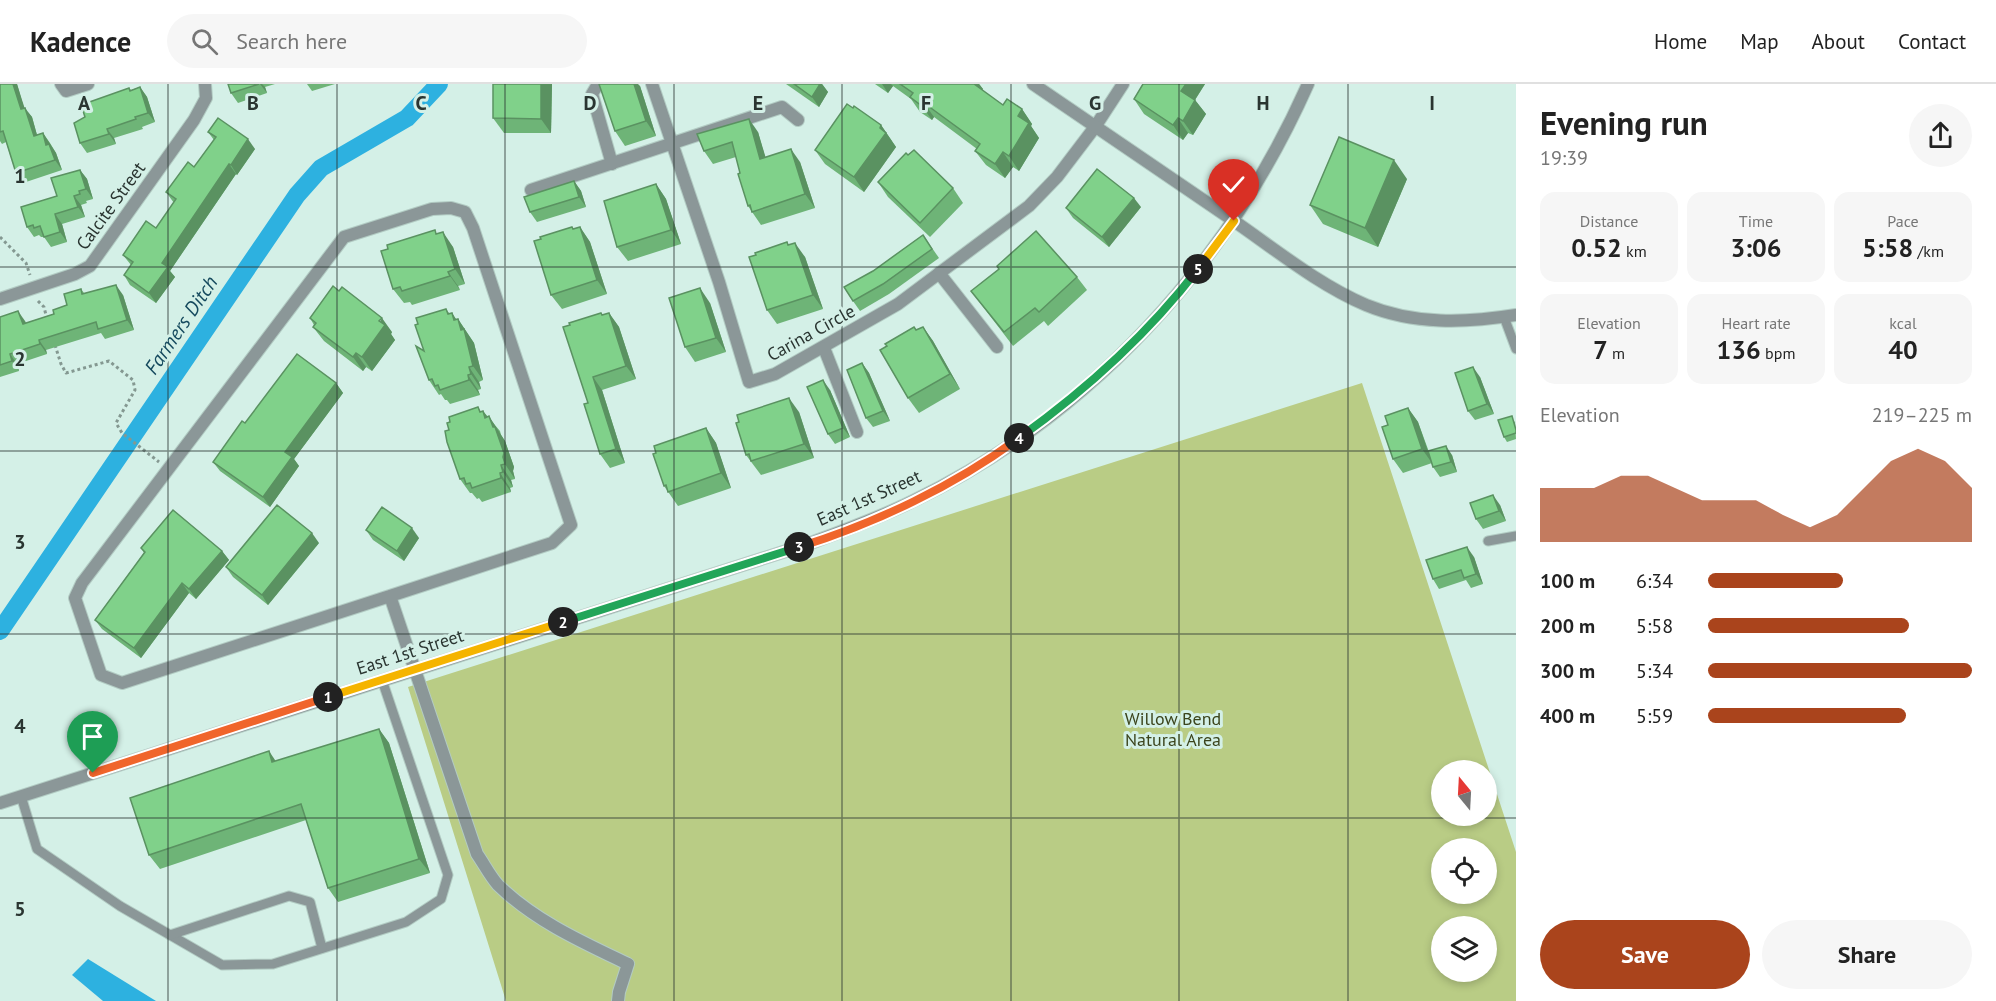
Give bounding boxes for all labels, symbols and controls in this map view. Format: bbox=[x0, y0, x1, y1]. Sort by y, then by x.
search box bbox=[167, 14, 587, 68]
text: Kadence bbox=[30, 23, 131, 60]
icon: search bbox=[188, 25, 221, 58]
text: Search here bbox=[236, 27, 347, 55]
text: Home bbox=[1654, 28, 1707, 55]
text: Map bbox=[1740, 28, 1779, 55]
text: About bbox=[1812, 28, 1865, 55]
text: Contact bbox=[1898, 28, 1966, 55]
text: A bbox=[78, 90, 91, 116]
text: B bbox=[247, 90, 259, 116]
text: C bbox=[415, 90, 427, 116]
text: D bbox=[584, 90, 597, 116]
text: E bbox=[753, 90, 763, 116]
text: F bbox=[921, 90, 931, 116]
text: G bbox=[1089, 90, 1101, 116]
text: H bbox=[1256, 90, 1270, 116]
text: I bbox=[1429, 90, 1435, 116]
text: Evening run bbox=[1540, 101, 1708, 144]
button: share bbox=[1909, 104, 1972, 167]
text: 19:39 bbox=[1540, 145, 1588, 171]
street label: Calcite Street bbox=[71, 157, 150, 254]
pin bbox=[1208, 159, 1259, 221]
text: 1 bbox=[14, 163, 26, 189]
icon: check bbox=[1217, 168, 1250, 201]
text: Distance bbox=[1580, 211, 1638, 231]
text: Time bbox=[1739, 211, 1773, 231]
text: Pace bbox=[1887, 211, 1919, 231]
text: 0.52 bbox=[1571, 231, 1622, 264]
text: 3:06 bbox=[1730, 231, 1782, 264]
text: 5:58 bbox=[1862, 231, 1913, 264]
text: km bbox=[1622, 241, 1647, 261]
text: /km bbox=[1913, 241, 1944, 261]
pin: 5 bbox=[1183, 254, 1213, 284]
text: 5 bbox=[1193, 259, 1203, 279]
water label: Farmers Ditch bbox=[139, 271, 223, 379]
street label: Carina Circle bbox=[763, 299, 859, 366]
text: Elevation bbox=[1577, 313, 1641, 333]
text: Heart rate bbox=[1721, 313, 1791, 333]
text: kcal bbox=[1889, 313, 1917, 333]
text: 7 bbox=[1593, 333, 1608, 366]
text: 136 bbox=[1717, 333, 1761, 366]
text: 40 bbox=[1888, 333, 1918, 366]
text: m bbox=[1608, 343, 1625, 363]
text: bpm bbox=[1761, 343, 1795, 363]
text: 2 bbox=[14, 346, 26, 372]
text: Elevation bbox=[1540, 402, 1620, 428]
text: 219–225 m bbox=[1872, 402, 1972, 428]
pin: 4 bbox=[1004, 423, 1034, 453]
text: 4 bbox=[1014, 428, 1024, 448]
street label: East 1st Street bbox=[813, 464, 924, 531]
text: 3 bbox=[14, 529, 26, 555]
pin: 3 bbox=[784, 532, 814, 562]
text: 3 bbox=[794, 537, 804, 557]
text: 100 m bbox=[1540, 568, 1595, 594]
text: 6:34 bbox=[1636, 568, 1673, 594]
pin: 2 bbox=[548, 607, 578, 637]
text: 2 bbox=[558, 612, 568, 632]
text: 200 m bbox=[1540, 613, 1595, 639]
text: 5:58 bbox=[1636, 613, 1673, 639]
street label: East 1st Street bbox=[353, 623, 466, 680]
text: 300 m bbox=[1540, 658, 1595, 684]
text: 5:34 bbox=[1636, 658, 1673, 684]
pin: 1 bbox=[313, 682, 343, 712]
text: 1 bbox=[323, 687, 333, 707]
text: 400 m bbox=[1540, 703, 1595, 729]
text: 5:59 bbox=[1636, 703, 1673, 729]
park label: Willow Bend Natural Area bbox=[1125, 707, 1221, 751]
pin bbox=[67, 711, 118, 773]
text: 4 bbox=[14, 713, 26, 739]
icon: arrive bbox=[76, 720, 109, 753]
north arrow bbox=[1431, 760, 1497, 826]
map controls bbox=[1431, 760, 1497, 982]
button: locate bbox=[1431, 838, 1497, 904]
text: 5 bbox=[14, 896, 26, 922]
button: layers bbox=[1431, 916, 1497, 982]
button: Save bbox=[1540, 920, 1750, 989]
button: Share bbox=[1762, 920, 1972, 989]

